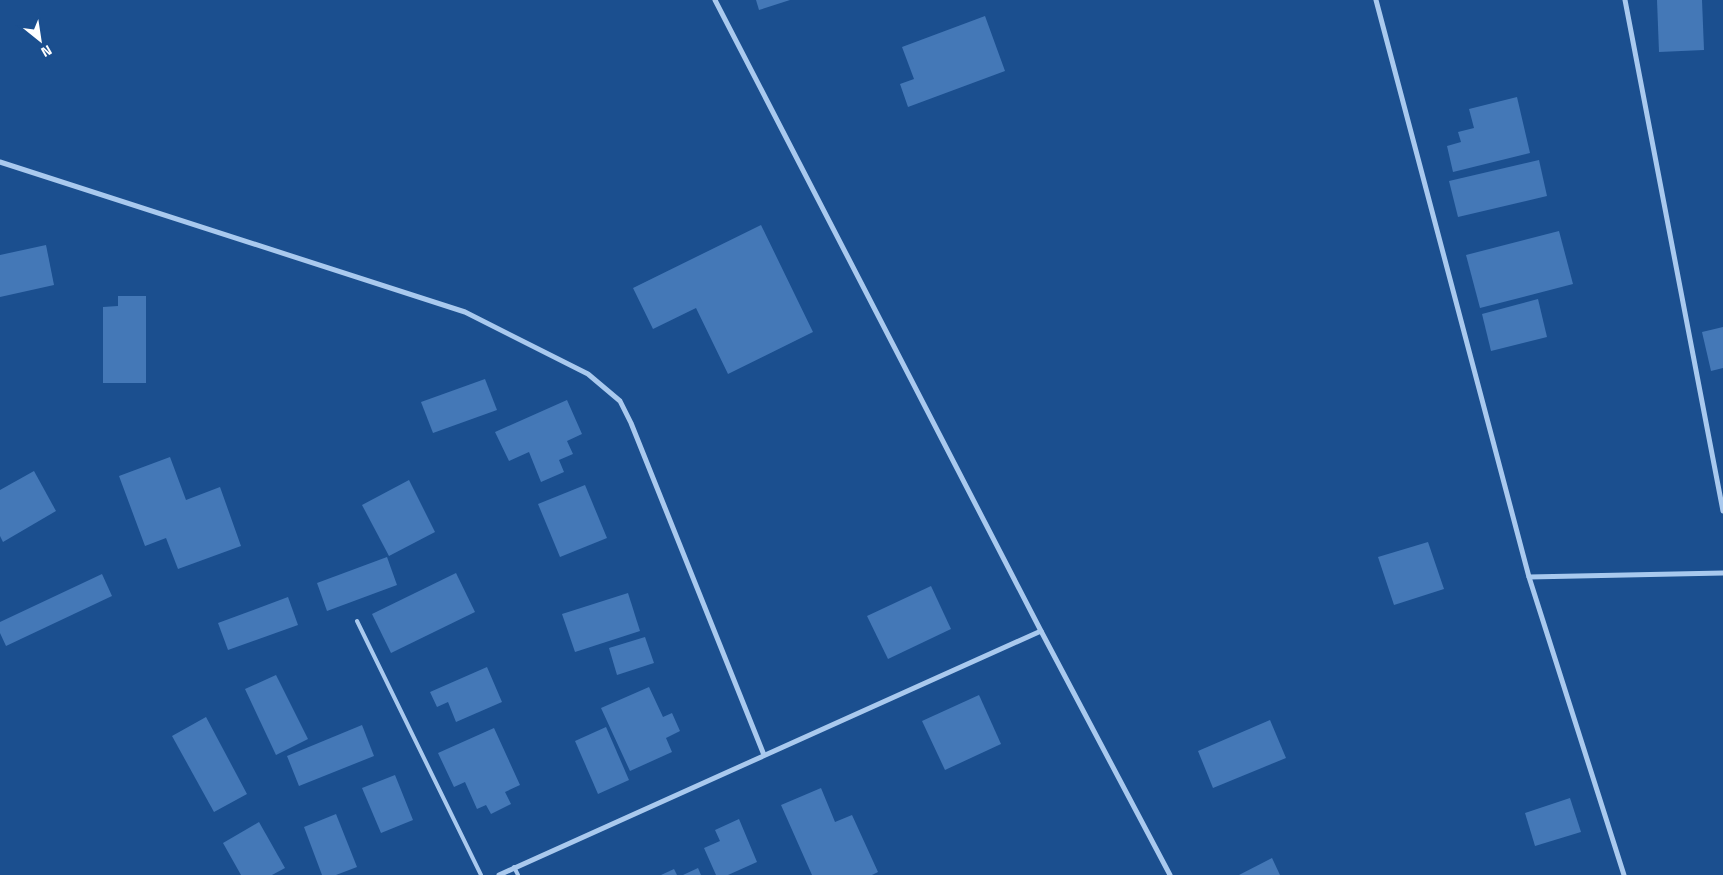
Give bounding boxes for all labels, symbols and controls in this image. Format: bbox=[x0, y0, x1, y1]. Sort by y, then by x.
north arrow bbox=[15, 15, 65, 65]
text: N bbox=[37, 40, 56, 63]

